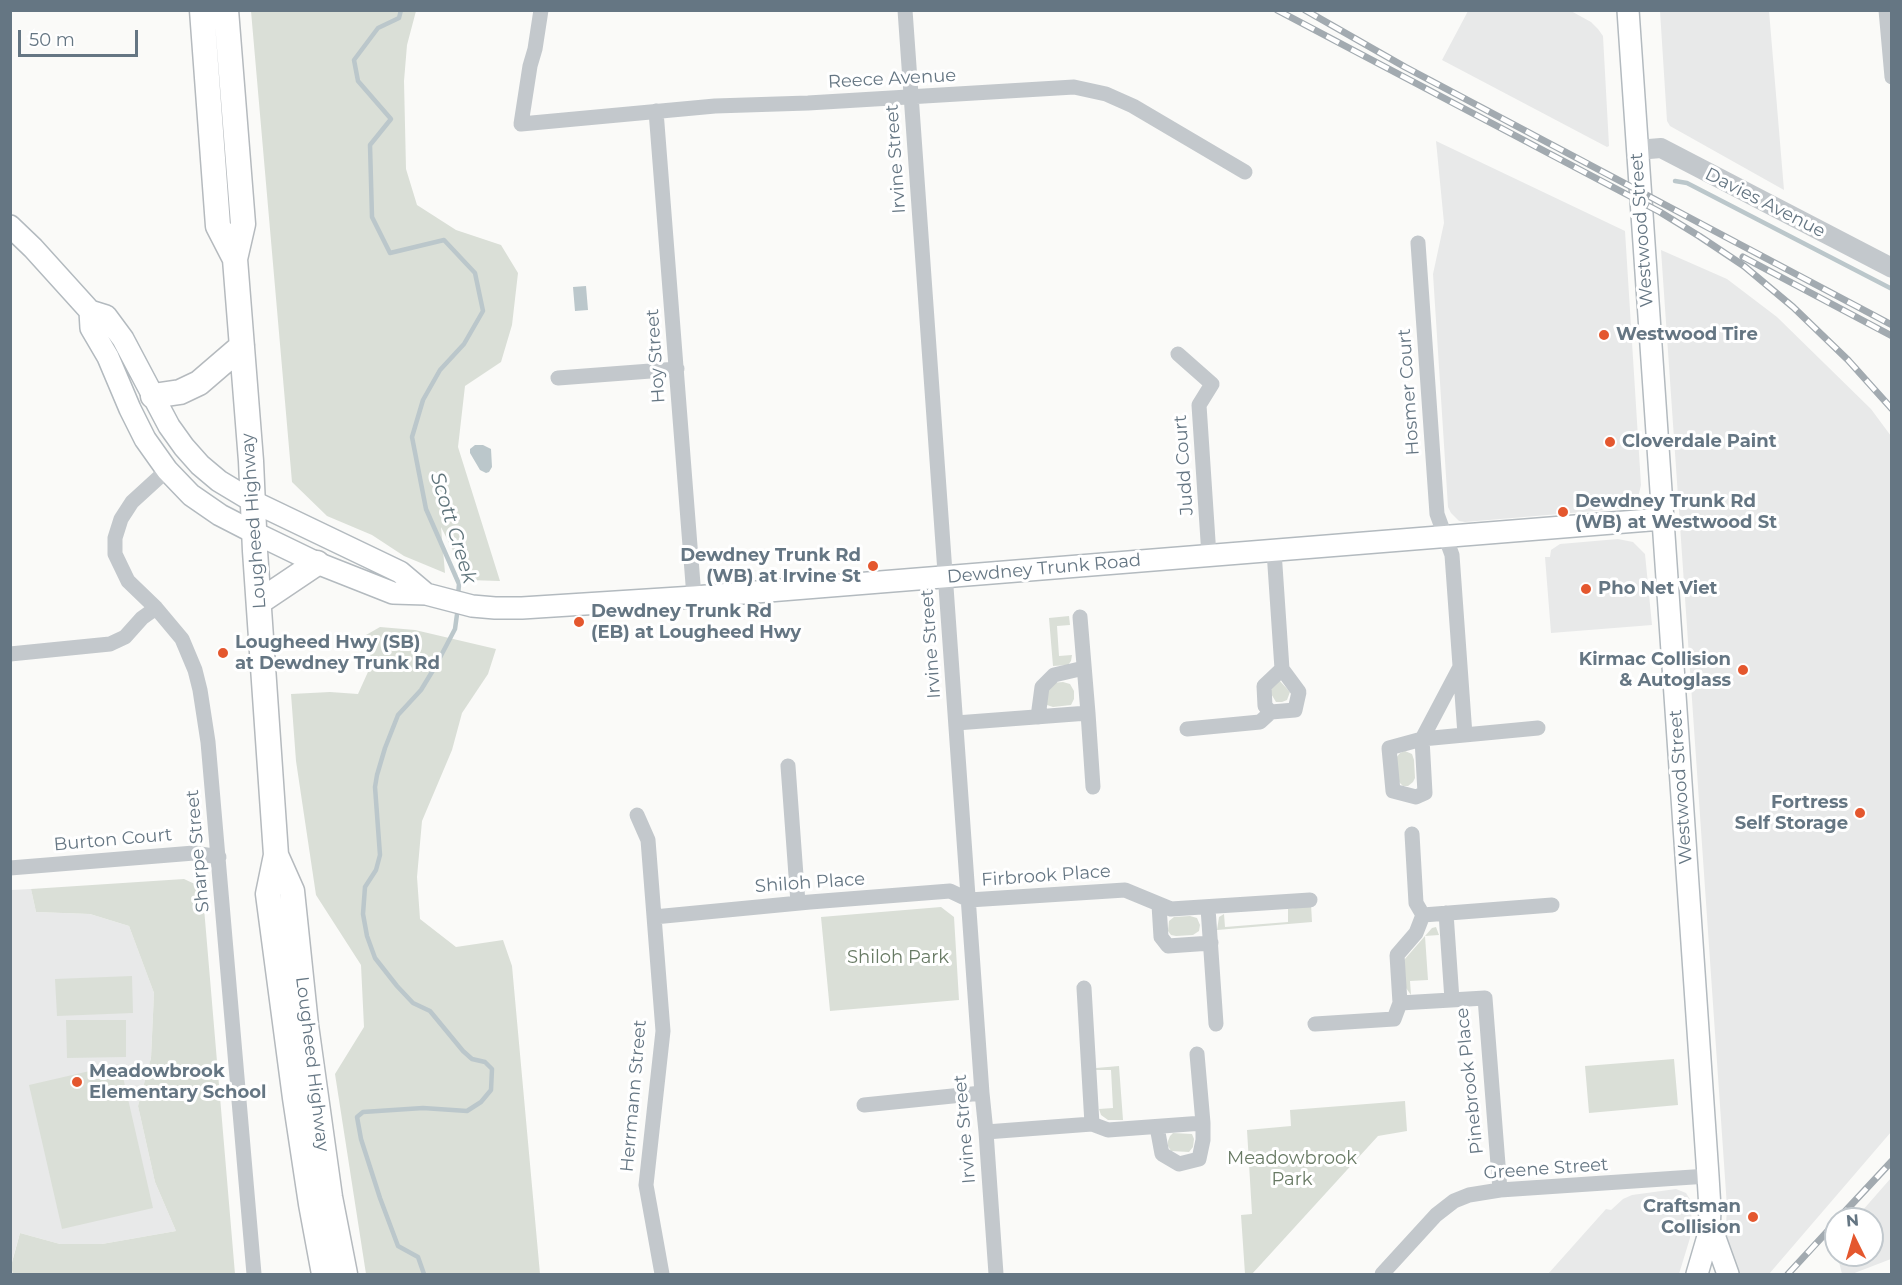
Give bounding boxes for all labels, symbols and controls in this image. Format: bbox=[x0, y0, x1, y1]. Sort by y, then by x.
scale bar bbox=[21, 18, 141, 56]
text: 50 m bbox=[29, 29, 75, 51]
street label: Reece Avenue bbox=[827, 65, 957, 93]
street label: Irvine Street bbox=[881, 104, 911, 214]
street label: Westwood Street bbox=[1626, 152, 1658, 308]
street label: Davies Avenue bbox=[1701, 163, 1829, 243]
street label: Hoy Street bbox=[642, 308, 670, 404]
place label: Westwood Tire bbox=[1616, 324, 1758, 346]
street label: Hosmer Court bbox=[1394, 328, 1424, 456]
marker: Westwood Tire bbox=[1597, 328, 1611, 342]
street label: Judd Court bbox=[1170, 414, 1198, 516]
place label: Cloverdale Paint bbox=[1622, 431, 1777, 453]
street label: Lougheed Highway bbox=[237, 432, 271, 610]
marker: Cloverdale Paint bbox=[1603, 435, 1617, 449]
water label: Scott Creek bbox=[425, 469, 481, 587]
place label: Dewdney Trunk Rd (WB) at Westwood St bbox=[1575, 491, 1777, 534]
marker: Dewdney Trunk Rd (WB) at Westwood St bbox=[1556, 505, 1570, 519]
place label: Dewdney Trunk Rd (WB) at Irvine St bbox=[680, 545, 861, 588]
street label: Dewdney Trunk Road bbox=[946, 550, 1142, 588]
marker: Dewdney Trunk Rd (WB) at Irvine St bbox=[866, 559, 880, 573]
place label: Pho Net Viet bbox=[1598, 578, 1717, 600]
marker: Pho Net Viet bbox=[1579, 582, 1593, 596]
street label: Irvine Street bbox=[916, 589, 946, 699]
place label: Dewdney Trunk Rd (EB) at Lougheed Hwy bbox=[591, 601, 801, 644]
marker: Dewdney Trunk Rd (EB) at Lougheed Hwy bbox=[572, 615, 586, 629]
place label: Lougheed Hwy (SB) at Dewdney Trunk Rd bbox=[235, 632, 440, 674]
marker: Lougheed Hwy (SB) at Dewdney Trunk Rd bbox=[216, 646, 230, 660]
place label: Kirmac Collision & Autoglass bbox=[1579, 649, 1731, 692]
marker: Kirmac Collision & Autoglass bbox=[1736, 663, 1750, 677]
street label: Westwood Street bbox=[1665, 709, 1697, 865]
street label: Sharpe Street bbox=[182, 789, 214, 913]
place label: Fortress Self Storage bbox=[1735, 792, 1848, 834]
marker: Fortress Self Storage bbox=[1853, 806, 1867, 820]
street label: Burton Court bbox=[53, 824, 173, 856]
street label: Firbrook Place bbox=[981, 861, 1111, 891]
street label: Shiloh Place bbox=[754, 868, 866, 898]
park label: Shiloh Park bbox=[847, 947, 949, 969]
street label: Lougheed Highway bbox=[291, 975, 333, 1153]
street label: Pinebrook Place bbox=[1452, 1007, 1488, 1155]
street label: Herrmann Street bbox=[617, 1019, 651, 1173]
place label: Meadowbrook Elementary School bbox=[89, 1061, 266, 1104]
street label: Irvine Street bbox=[949, 1073, 981, 1185]
marker: Meadowbrook Elementary School bbox=[70, 1075, 84, 1089]
park label: Meadowbrook Park bbox=[1227, 1148, 1357, 1190]
street label: Greene Street bbox=[1483, 1154, 1609, 1184]
place label: Craftsman Collision bbox=[1643, 1196, 1741, 1238]
north arrow bbox=[1824, 1207, 1884, 1267]
marker: Craftsman Collision bbox=[1746, 1210, 1760, 1224]
text: N bbox=[1845, 1211, 1860, 1231]

